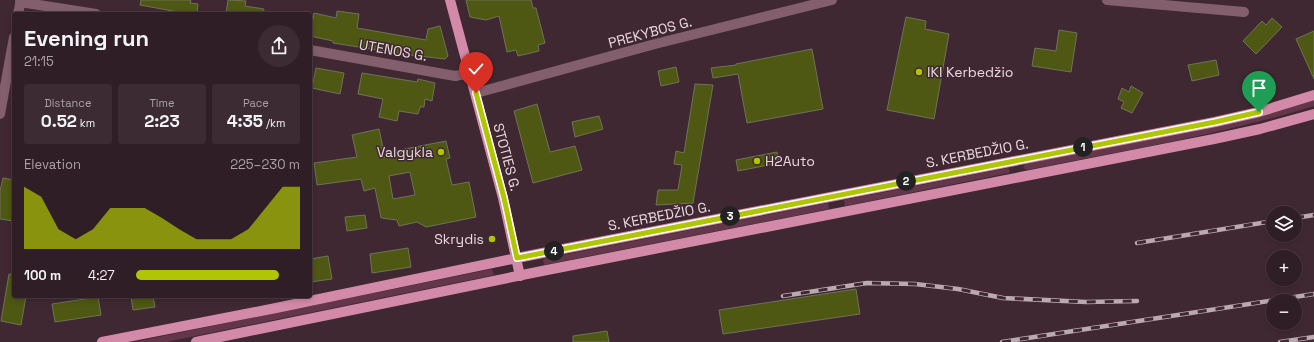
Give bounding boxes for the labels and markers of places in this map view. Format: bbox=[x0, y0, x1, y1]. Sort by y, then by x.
pin bbox=[459, 52, 493, 93]
place label: IKI Kerbedžio bbox=[927, 63, 1014, 81]
marker: IKI Kerbedžio bbox=[914, 67, 924, 77]
pin bbox=[1242, 71, 1276, 112]
pin: 1 bbox=[1073, 137, 1093, 157]
place label: Valgykla bbox=[377, 143, 433, 161]
marker: Valgykla bbox=[436, 147, 446, 157]
place label: H2Auto bbox=[765, 152, 815, 170]
marker: H2Auto bbox=[752, 156, 762, 166]
pin: 2 bbox=[896, 171, 916, 191]
pin: 3 bbox=[720, 206, 740, 226]
place label: Skrydis bbox=[434, 230, 484, 248]
marker: Skrydis bbox=[487, 234, 497, 244]
pin: 4 bbox=[544, 241, 564, 261]

